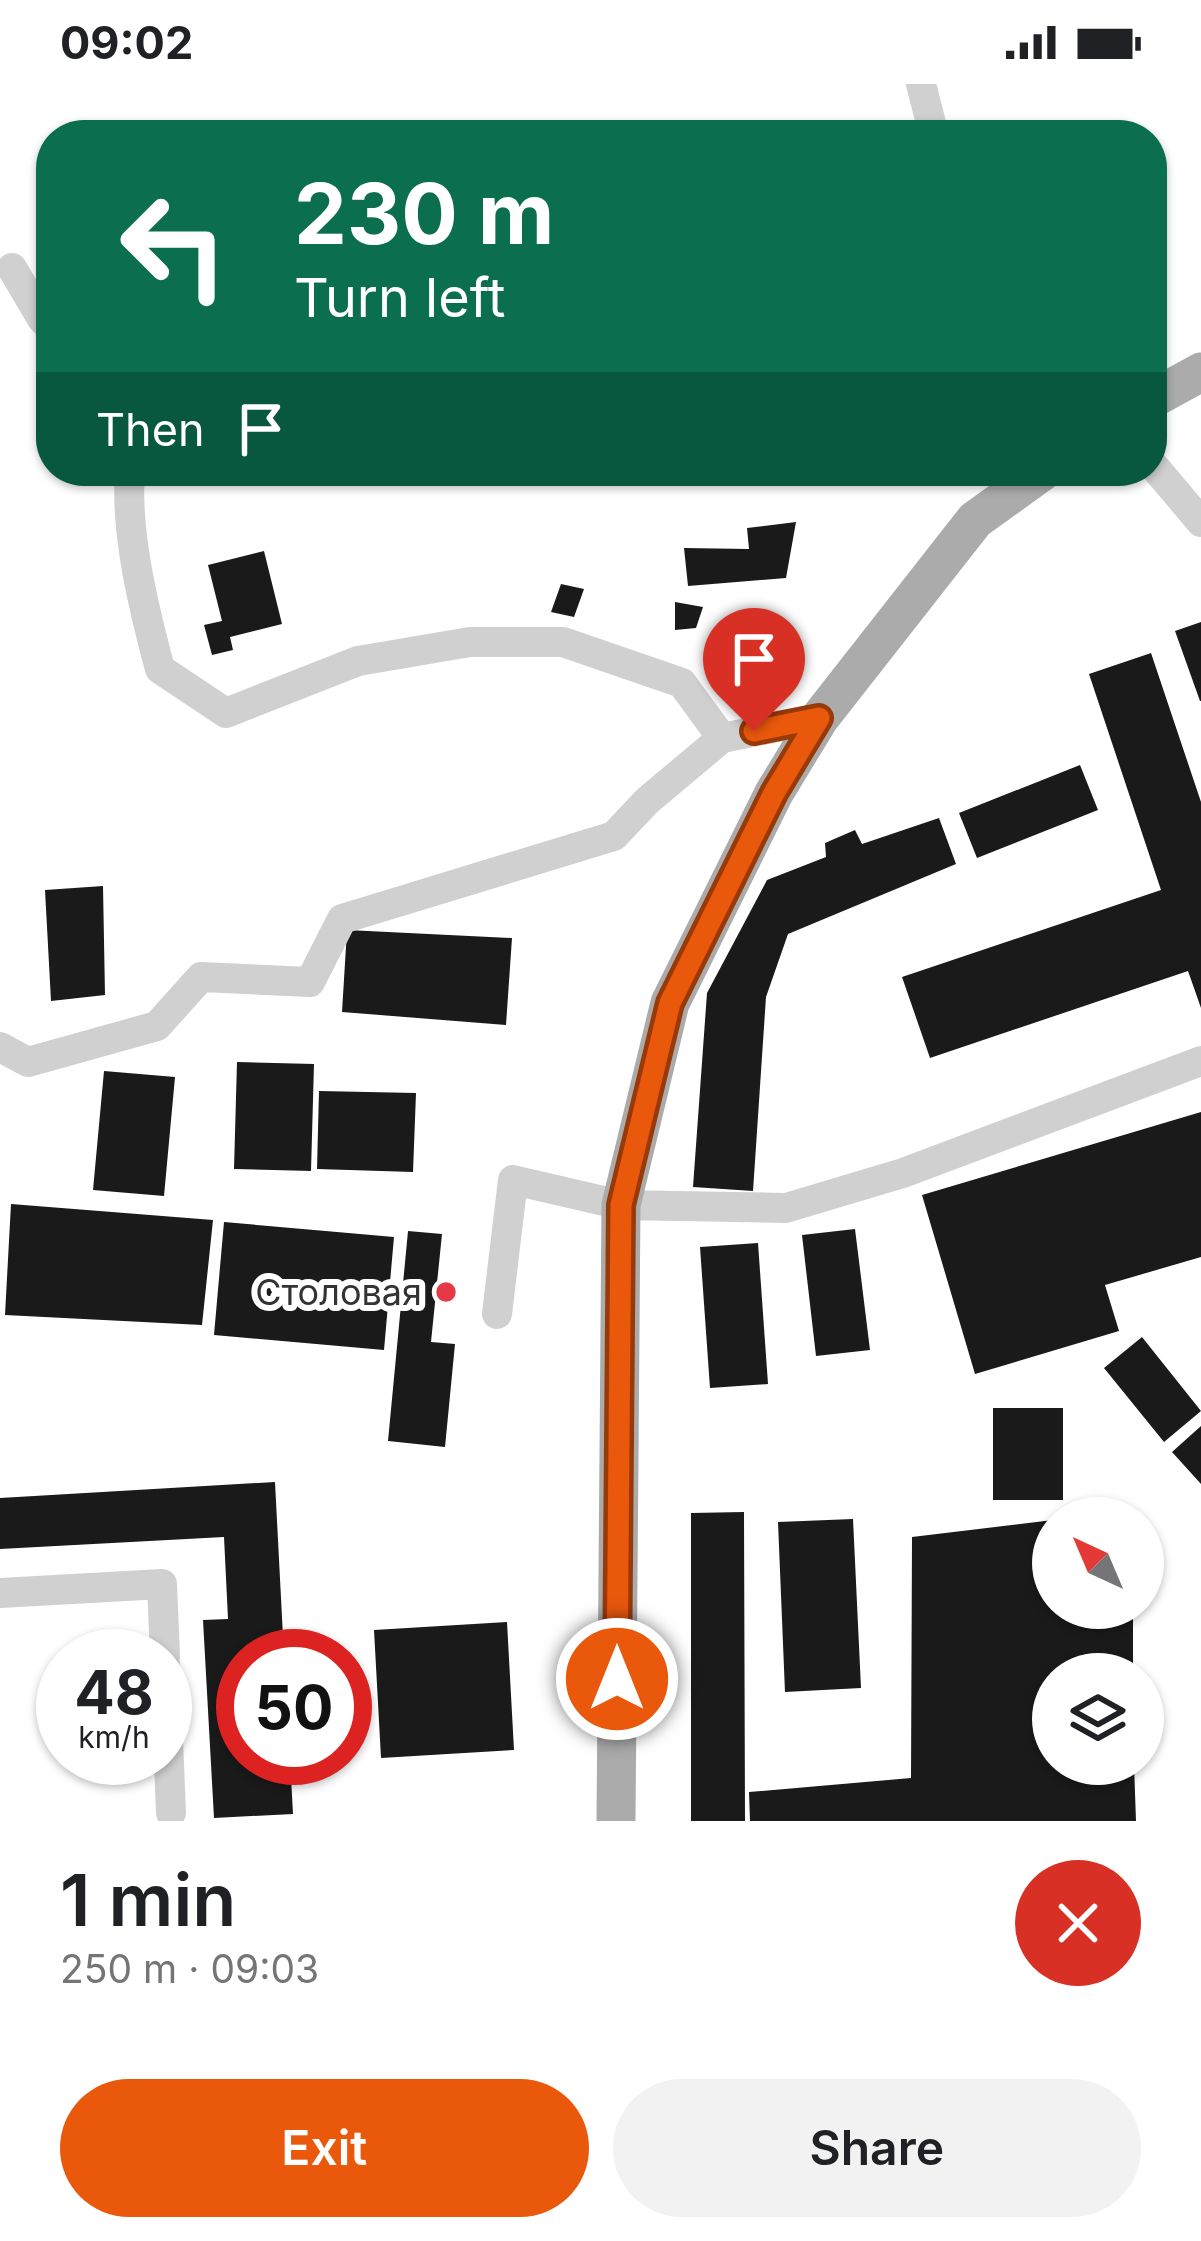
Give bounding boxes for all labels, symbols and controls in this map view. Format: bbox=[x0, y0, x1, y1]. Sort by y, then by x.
text: 09:02 bbox=[60, 15, 193, 70]
text: 230 m bbox=[294, 163, 554, 264]
icon: left bbox=[96, 168, 252, 324]
text: Turn left bbox=[294, 265, 505, 330]
icon: arrive bbox=[228, 396, 294, 462]
text: Then bbox=[96, 402, 204, 457]
pin bbox=[703, 608, 805, 731]
icon: arrive bbox=[721, 626, 787, 692]
place label: Столовая bbox=[255, 1270, 422, 1314]
marker: Столовая bbox=[433, 1279, 459, 1305]
north arrow bbox=[1032, 1497, 1164, 1629]
map controls bbox=[1032, 1497, 1164, 1785]
position arrow bbox=[554, 1616, 680, 1742]
speed limit sign: 50 bbox=[216, 1629, 372, 1785]
button: layers bbox=[1032, 1653, 1164, 1785]
text: 48 bbox=[74, 1656, 154, 1728]
text: km/h bbox=[78, 1719, 150, 1755]
text: 1 min bbox=[60, 1856, 236, 1943]
button: close bbox=[1015, 1860, 1141, 1986]
text: 250 m · 09:03 bbox=[60, 1945, 319, 1992]
button: Exit bbox=[60, 2079, 589, 2217]
button: Share bbox=[613, 2079, 1141, 2217]

